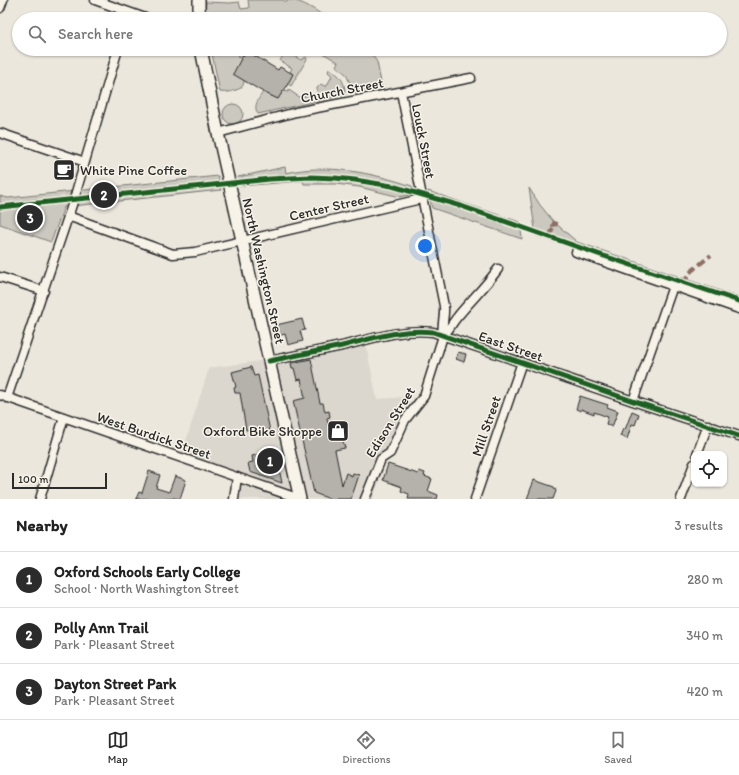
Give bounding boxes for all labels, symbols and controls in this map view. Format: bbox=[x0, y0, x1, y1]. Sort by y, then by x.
search box bbox=[12, 12, 727, 56]
icon: search bbox=[26, 23, 48, 45]
text: Search here bbox=[58, 25, 133, 43]
street label: Church Street bbox=[299, 74, 385, 107]
street label: Louck Street bbox=[408, 102, 439, 180]
cafe icon: White Pine Coffee bbox=[51, 157, 77, 183]
place label: White Pine Coffee bbox=[80, 162, 187, 179]
pin: 2 bbox=[91, 180, 117, 210]
street label: Center Street bbox=[288, 190, 371, 225]
street label: North Washington Street bbox=[238, 196, 289, 346]
pin: 3 bbox=[17, 203, 43, 233]
your location bbox=[415, 236, 435, 256]
street label: East Street bbox=[476, 328, 545, 365]
street label: Edison Street bbox=[362, 384, 419, 461]
street label: Mill Street bbox=[468, 394, 505, 459]
street label: West Burdick Street bbox=[94, 408, 213, 463]
shop icon: Oxford Bike Shoppe bbox=[325, 418, 351, 444]
place label: Oxford Bike Shoppe bbox=[203, 423, 322, 440]
pin: 1 bbox=[257, 446, 283, 476]
map controls bbox=[691, 451, 727, 487]
button: locate bbox=[691, 451, 727, 487]
scale bar bbox=[12, 471, 107, 490]
text: 100 m bbox=[18, 473, 48, 486]
text: Nearby bbox=[16, 515, 68, 535]
text: 3 results bbox=[674, 518, 723, 533]
text: Oxford Schools Early College bbox=[54, 563, 240, 581]
text: 1 bbox=[26, 572, 32, 587]
text: 280 m bbox=[687, 572, 723, 587]
text: School · North Washington Street bbox=[54, 581, 239, 596]
text: Polly Ann Trail bbox=[54, 619, 148, 637]
text: 2 bbox=[26, 628, 32, 643]
text: 340 m bbox=[686, 628, 723, 643]
text: Park · Pleasant Street bbox=[54, 637, 175, 652]
text: Dayton Street Park bbox=[54, 675, 176, 693]
text: 3 bbox=[25, 684, 33, 699]
text: 420 m bbox=[686, 684, 723, 699]
text: Park · Pleasant Street bbox=[54, 693, 175, 708]
tab: Map bbox=[107, 729, 129, 766]
tab: Directions bbox=[342, 729, 391, 766]
tab: Saved bbox=[604, 729, 632, 766]

